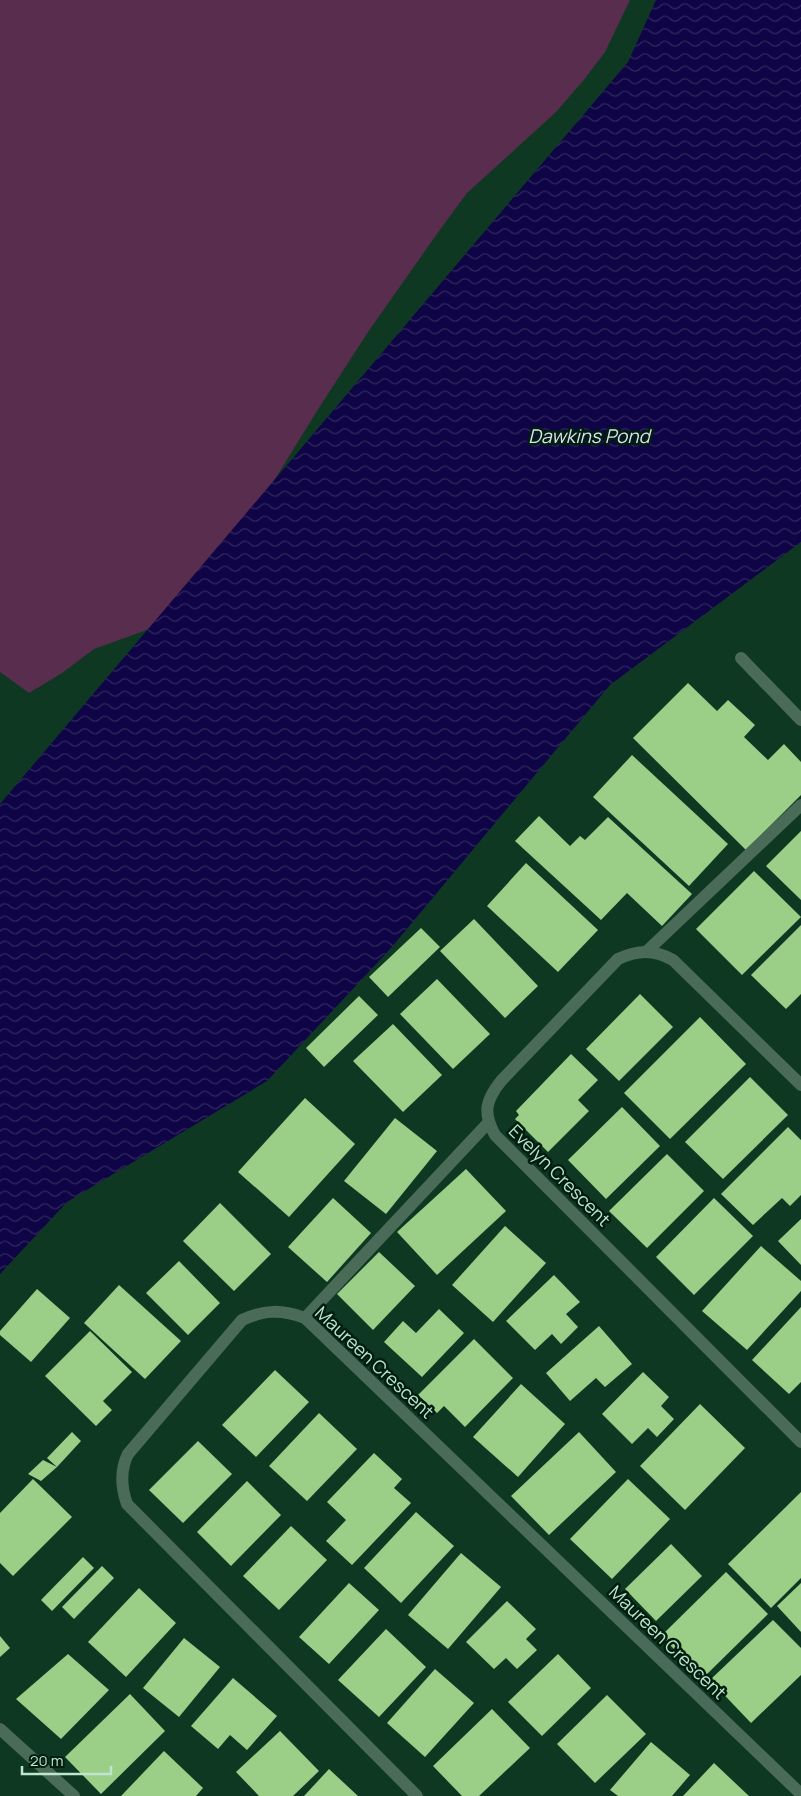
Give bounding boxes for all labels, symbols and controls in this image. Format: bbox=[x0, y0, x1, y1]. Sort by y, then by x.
water label: Dawkins Pond bbox=[528, 423, 653, 449]
street label: Evelyn Crescent bbox=[504, 1119, 616, 1231]
street label: Maureen Crescent bbox=[310, 1301, 440, 1423]
street label: Maureen Crescent bbox=[604, 1580, 732, 1704]
scale bar bbox=[22, 1744, 111, 1776]
text: 20 m bbox=[30, 1750, 63, 1771]

